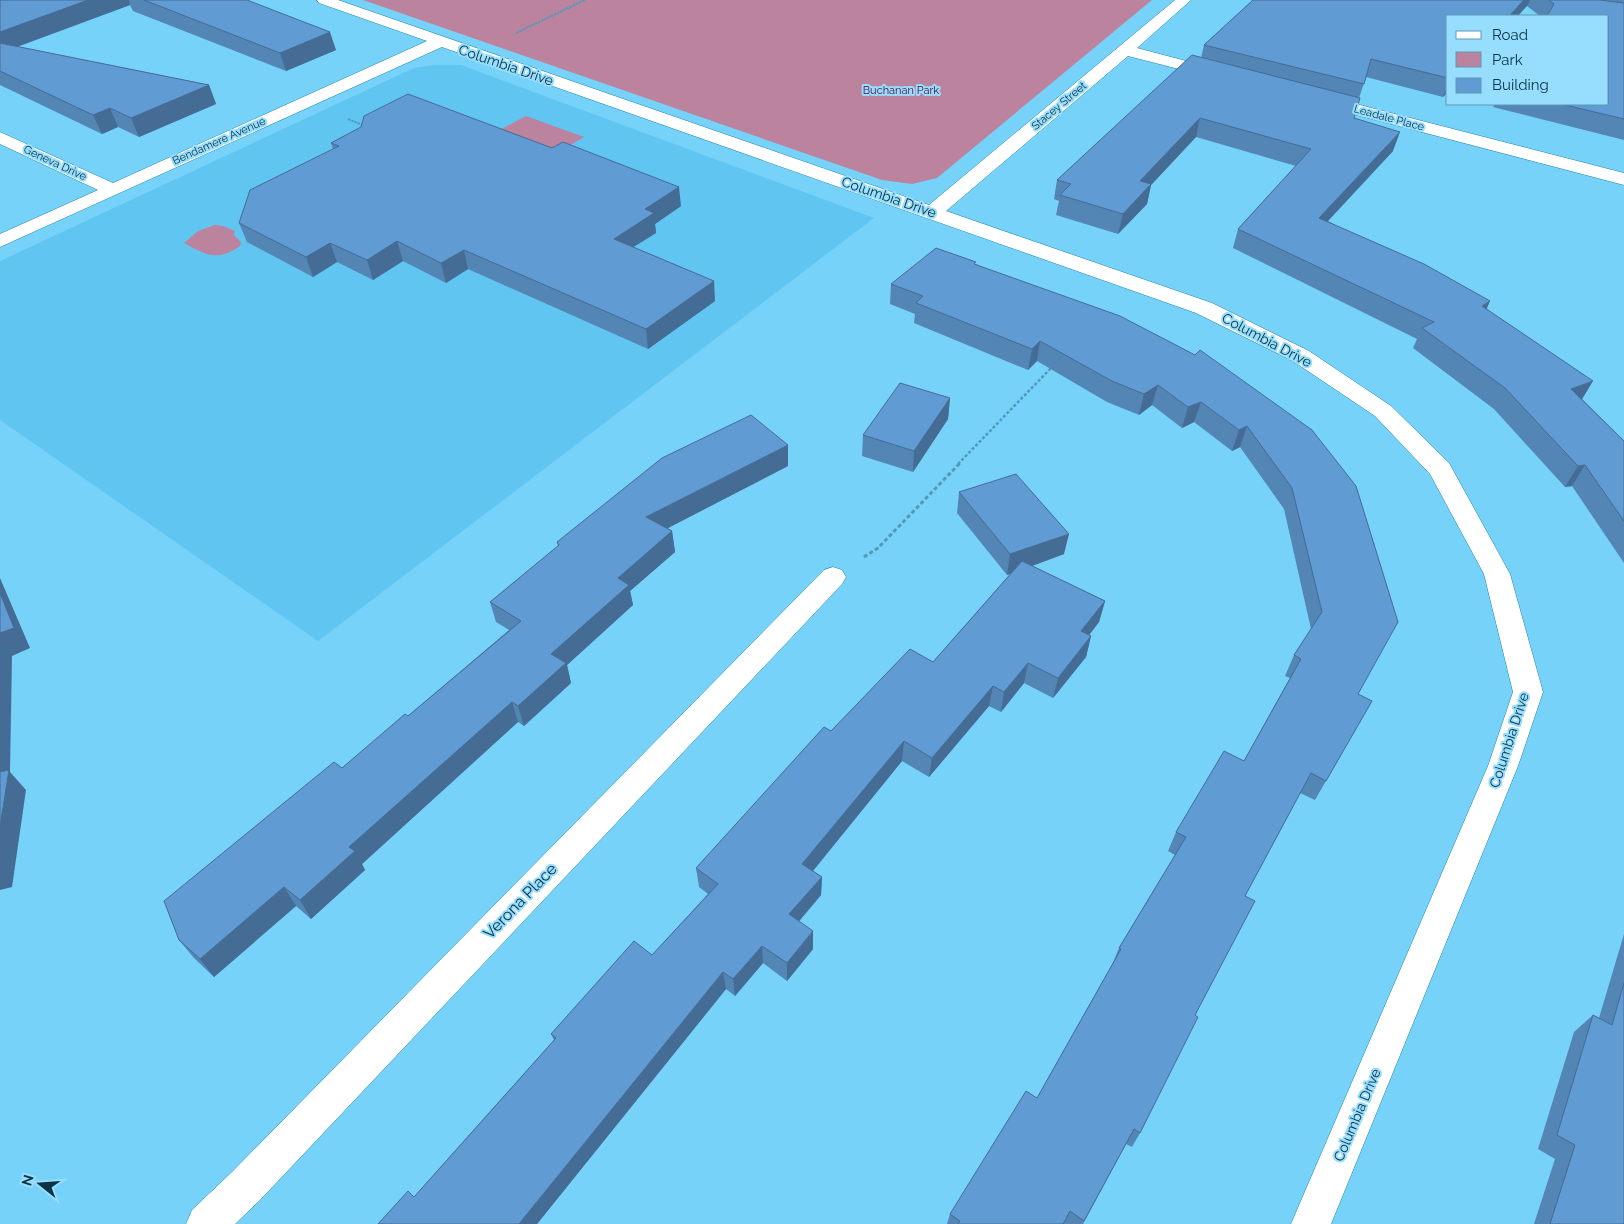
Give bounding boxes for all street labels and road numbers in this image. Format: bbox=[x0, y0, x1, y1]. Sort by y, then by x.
street label: Columbia Drive bbox=[456, 41, 556, 89]
street label: Stacey Street bbox=[1029, 79, 1089, 133]
street label: Leadale Place bbox=[1352, 102, 1426, 134]
street label: Bendamere Avenue bbox=[170, 114, 268, 167]
street label: Geneva Drive bbox=[22, 143, 89, 183]
street label: Columbia Drive bbox=[839, 173, 939, 221]
street label: Columbia Drive bbox=[1219, 310, 1315, 370]
street label: Columbia Drive bbox=[1486, 690, 1532, 790]
street label: Verona Place bbox=[479, 859, 561, 943]
street label: Columbia Drive bbox=[1330, 1066, 1384, 1164]

